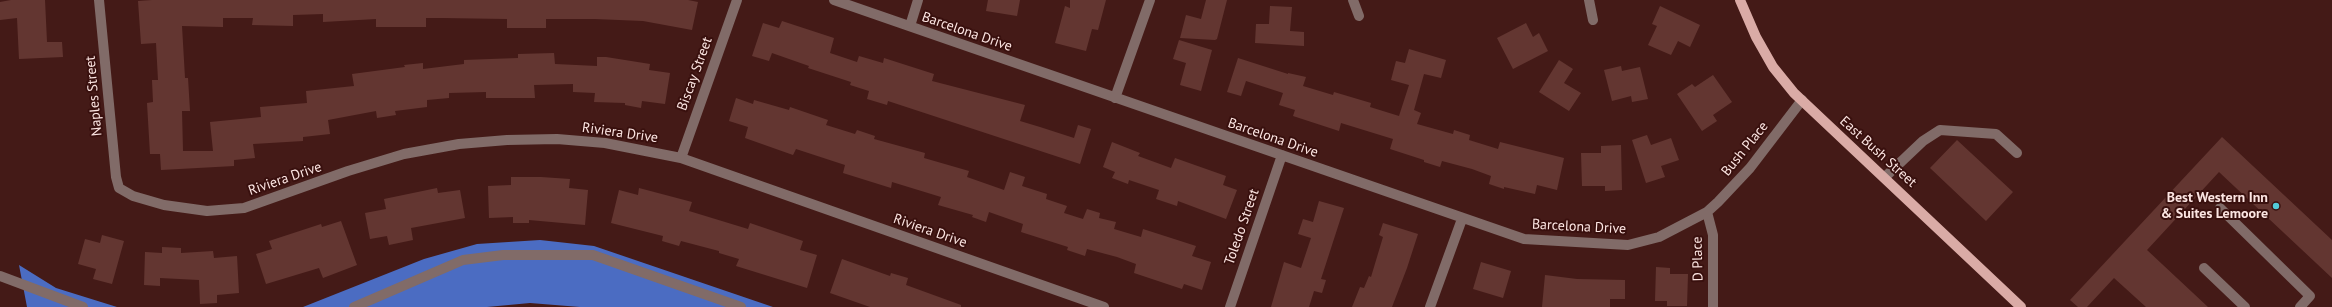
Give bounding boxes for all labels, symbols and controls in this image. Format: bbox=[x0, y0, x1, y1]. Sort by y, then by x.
street label: Barcelona Drive bbox=[920, 9, 1014, 55]
street label: Biscay Street bbox=[674, 35, 716, 113]
street label: Naples Street bbox=[82, 55, 106, 137]
street label: East Bush Street bbox=[1836, 113, 1920, 191]
street label: Barcelona Drive bbox=[1226, 115, 1320, 161]
street label: Bush Place bbox=[1718, 118, 1772, 180]
street label: Riviera Drive bbox=[581, 119, 659, 147]
street label: Riviera Drive bbox=[246, 159, 324, 199]
street label: Toledo Street bbox=[1221, 187, 1263, 267]
place label: Best Western Inn & Suites Lemoore bbox=[2161, 190, 2268, 222]
marker: Best Western Inn & Suites Lemoore bbox=[2271, 201, 2281, 211]
street label: Riviera Drive bbox=[891, 211, 969, 251]
street label: Barcelona Drive bbox=[1531, 216, 1627, 238]
street label: D Place bbox=[1689, 236, 1707, 282]

